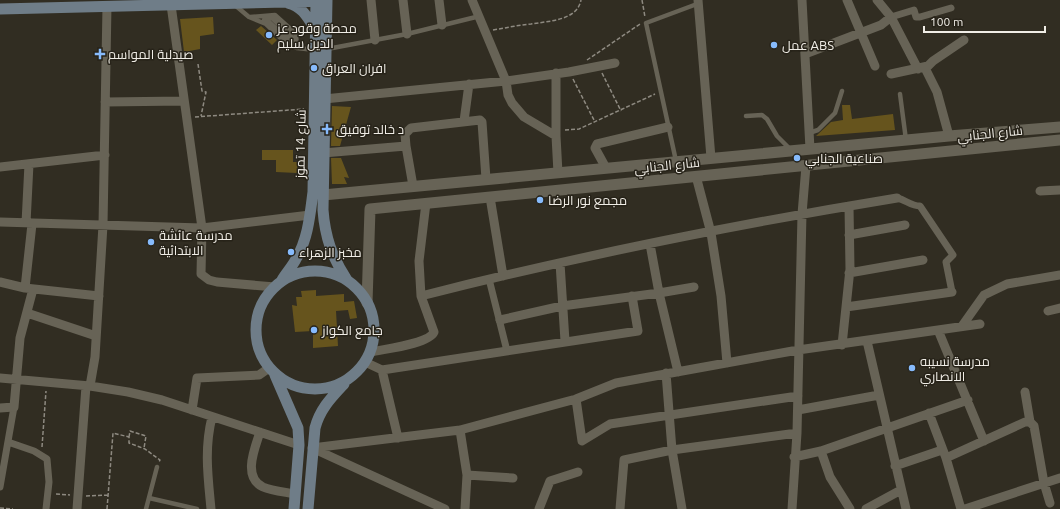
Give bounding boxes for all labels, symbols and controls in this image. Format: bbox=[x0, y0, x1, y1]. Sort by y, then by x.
scale bar bbox=[924, 8, 1045, 34]
text: 100 m bbox=[930, 15, 963, 28]
place label: محطة وقود عز الدين سليم bbox=[276, 21, 357, 53]
marker: محطة وقود عز الدين سليم bbox=[264, 30, 274, 40]
place label: عمل ABS bbox=[782, 38, 834, 53]
marker: عمل ABS bbox=[769, 40, 779, 50]
place label: صيدلية المواسم bbox=[108, 47, 194, 64]
marker: صيدلية المواسم bbox=[95, 49, 105, 59]
place label: افران العراق bbox=[322, 61, 386, 76]
marker: افران العراق bbox=[309, 63, 319, 73]
street label: شارع 14 تموز bbox=[292, 109, 310, 180]
place label: د خالد توفيق bbox=[336, 122, 404, 137]
marker: د خالد توفيق bbox=[321, 123, 333, 135]
street label: شارع الجنابي bbox=[957, 123, 1024, 147]
place label: صناعية الجنابي bbox=[805, 151, 883, 169]
marker: صناعية الجنابي bbox=[792, 153, 802, 163]
street label: شارع الجنابي bbox=[634, 155, 701, 179]
place label: مجمع نور الرضا bbox=[548, 193, 627, 209]
marker: مجمع نور الرضا bbox=[535, 195, 545, 205]
place label: مدرسة عائشة الابتدائية bbox=[159, 228, 233, 258]
marker: مدرسة عائشة الابتدائية bbox=[146, 237, 156, 247]
place label: مخبز الزهراء bbox=[299, 245, 362, 260]
marker: مخبز الزهراء bbox=[286, 247, 296, 257]
place label: جامع الكواز bbox=[321, 323, 383, 339]
marker: جامع الكواز bbox=[309, 325, 319, 335]
place label: مدرسة نسيبه الانصاري bbox=[920, 354, 990, 387]
marker: مدرسة نسيبه الانصاري bbox=[907, 363, 917, 373]

